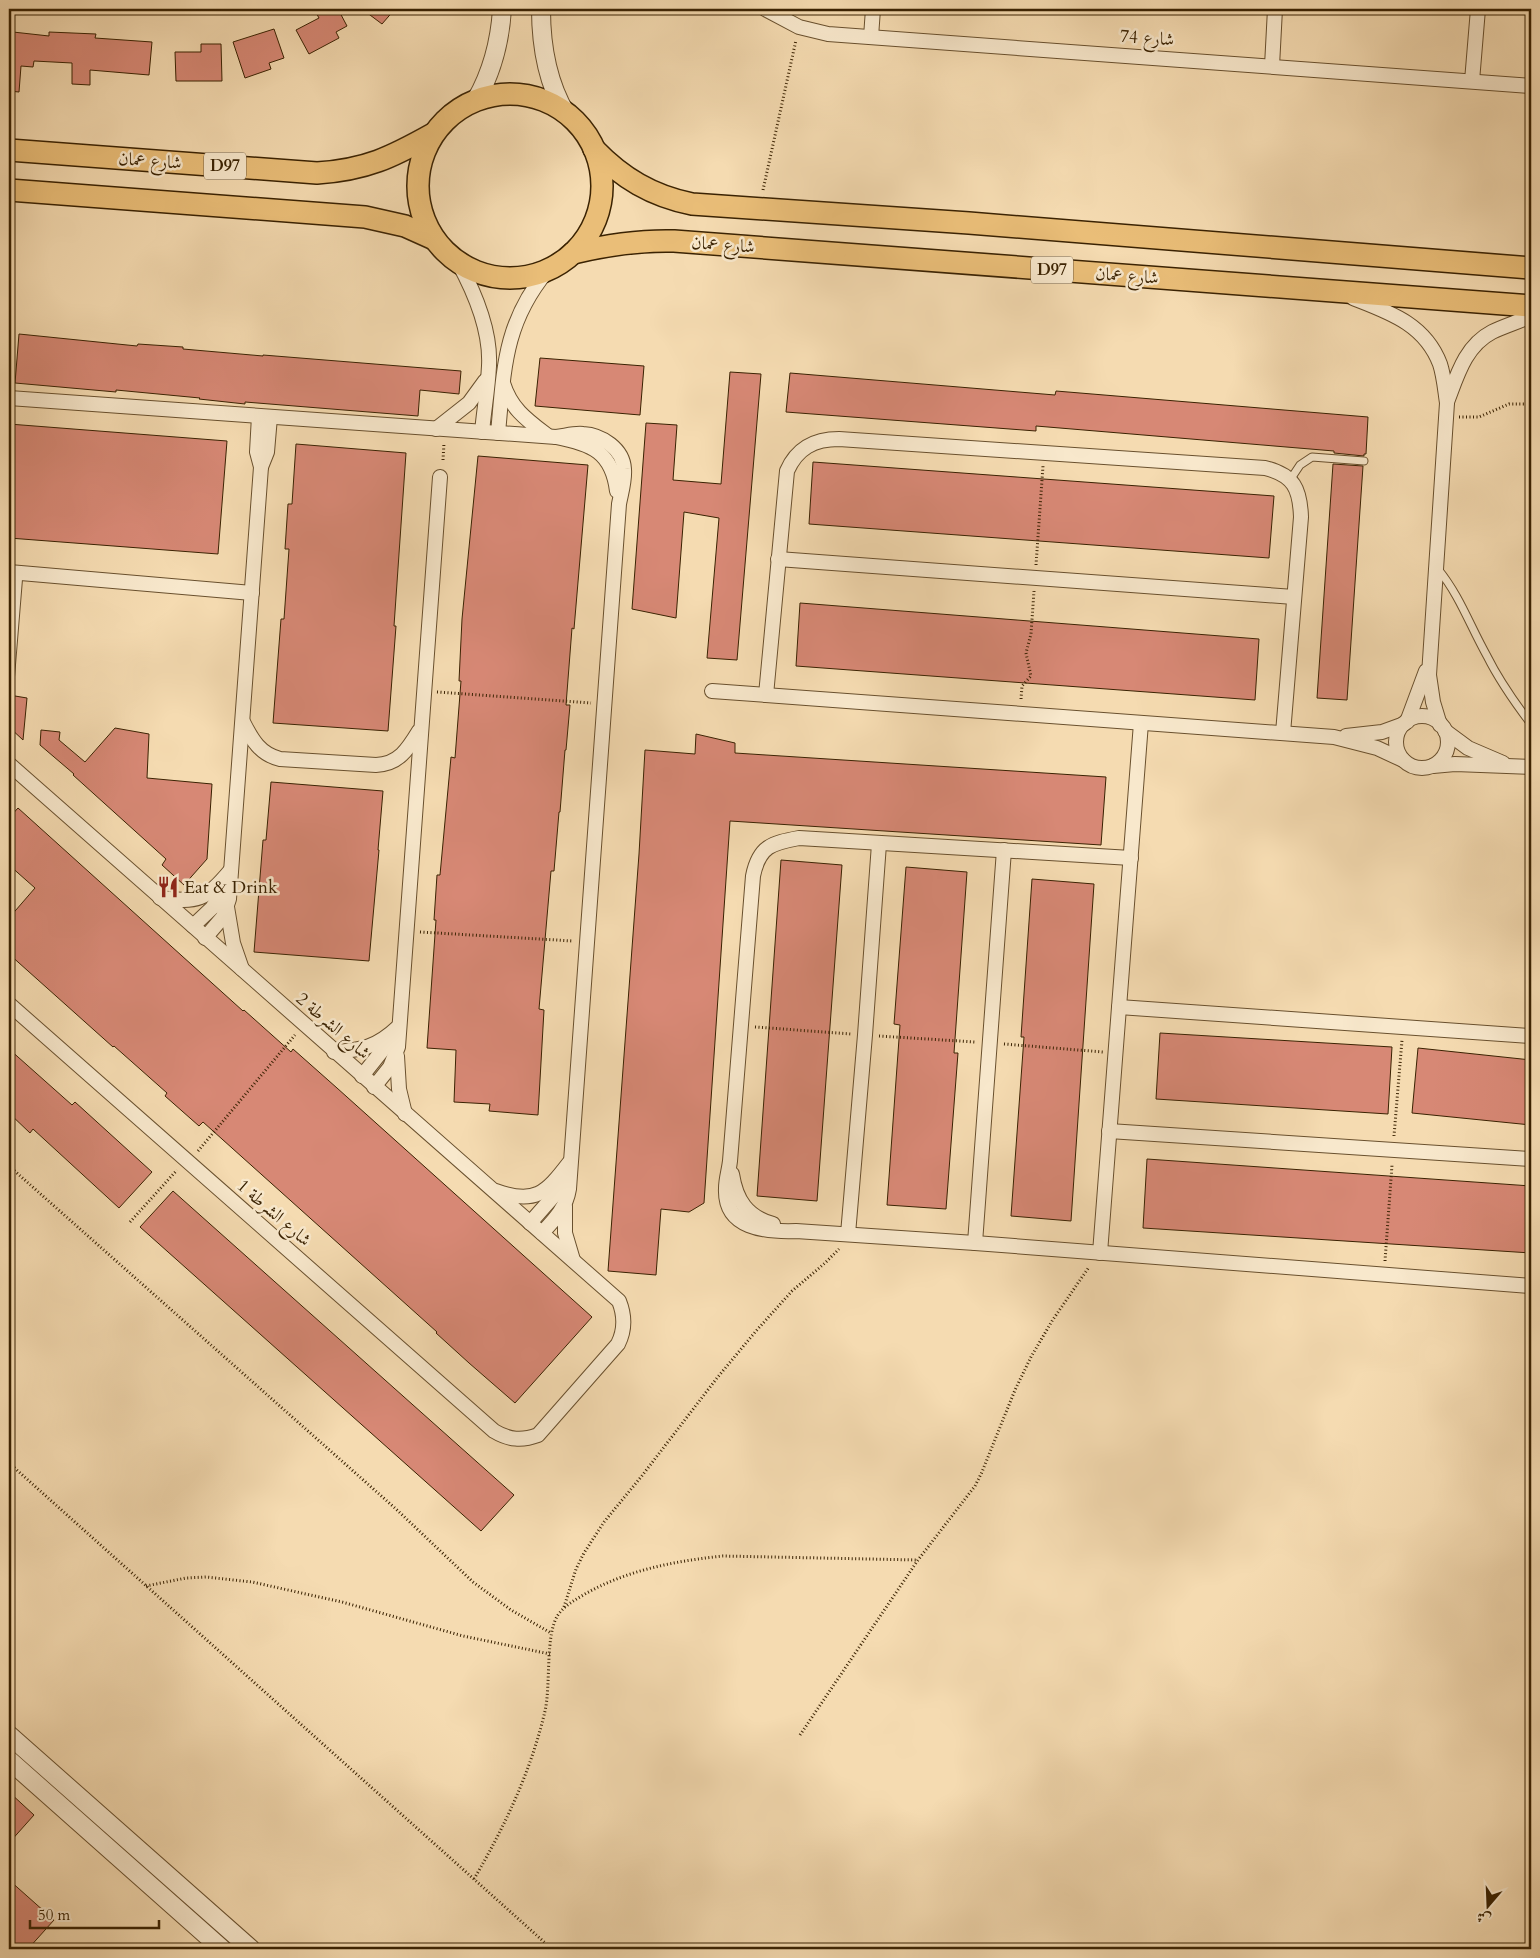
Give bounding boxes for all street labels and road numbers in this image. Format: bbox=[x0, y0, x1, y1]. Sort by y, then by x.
street label: شارع 74 bbox=[1119, 24, 1175, 54]
street label: شارع عمان bbox=[117, 146, 182, 178]
road number: D97 bbox=[204, 153, 246, 180]
street label: شارع عمان bbox=[690, 230, 755, 262]
road number: D97 bbox=[1031, 256, 1073, 284]
street label: شارع عمان bbox=[1094, 261, 1159, 293]
street label: شارع الشرطة 2 bbox=[289, 987, 376, 1067]
street label: شارع الشرطة 1 bbox=[230, 1174, 317, 1254]

